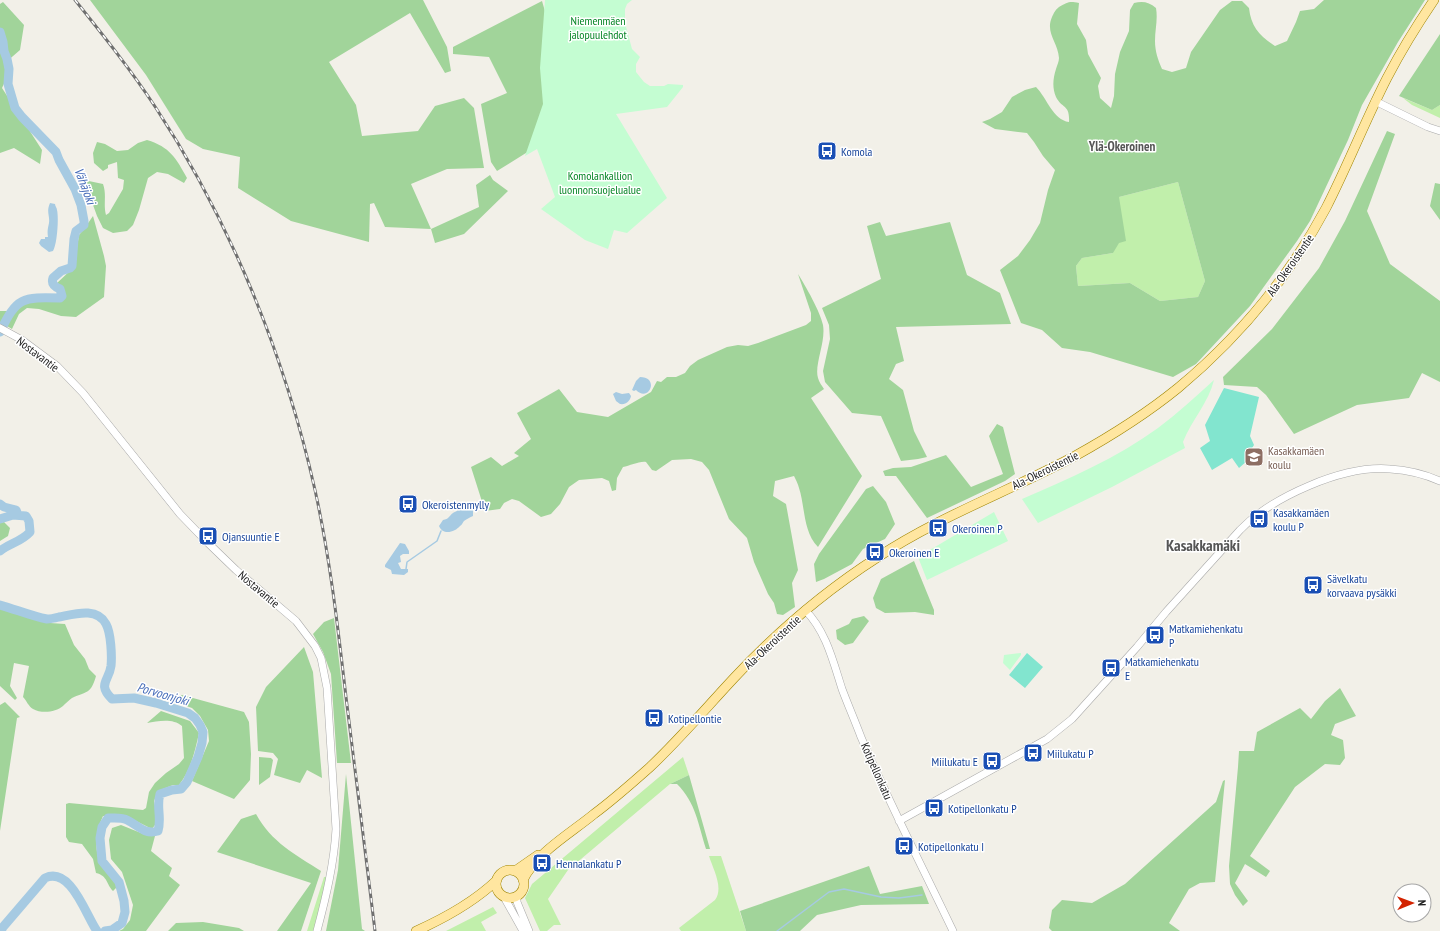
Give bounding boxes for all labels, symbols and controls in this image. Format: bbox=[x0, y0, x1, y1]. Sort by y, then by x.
park label: Niemenmäen jalopuulehdot bbox=[569, 13, 628, 42]
district label: Ylä-Okeroinen bbox=[1088, 138, 1155, 155]
bus stop icon: Komola bbox=[816, 140, 838, 162]
place label: Komola bbox=[841, 144, 872, 159]
water label: Vähäjoki bbox=[70, 165, 101, 209]
park label: Komolankallion luonnonsuojelualue bbox=[559, 168, 641, 197]
street label: Ala-Okeroistentie bbox=[1263, 231, 1317, 299]
street label: Nostavantie bbox=[14, 333, 62, 375]
place label: Kasakkamäen koulu bbox=[1268, 443, 1324, 472]
school or university icon: Kasakkamäen koulu bbox=[1243, 446, 1265, 468]
street label: Ala-Okeroistentie bbox=[1009, 447, 1081, 493]
bus stop icon: Okeroistenmylly bbox=[397, 493, 419, 515]
place label: Okeroistenmylly bbox=[422, 497, 490, 512]
place label: Kasakkamäen koulu P bbox=[1273, 505, 1329, 534]
bus stop icon: Kasakkamäen koulu P bbox=[1248, 508, 1270, 530]
bus stop icon: Okeroinen P bbox=[927, 517, 949, 539]
place label: Okeroinen P bbox=[952, 521, 1003, 536]
bus stop icon: Ojansuuntie E bbox=[197, 525, 219, 547]
place label: Ojansuuntie E bbox=[222, 529, 280, 544]
district label: Kasakkamäki bbox=[1166, 535, 1240, 555]
bus stop icon: Okeroinen E bbox=[864, 541, 886, 563]
place label: Okeroinen E bbox=[889, 545, 939, 560]
street label: Nostavantie bbox=[235, 567, 283, 611]
place label: Sävelkatu korvaava pysäkki bbox=[1327, 571, 1397, 600]
bus stop icon: Sävelkatu korvaava pysäkki bbox=[1302, 574, 1324, 596]
street label: Ala-Okeroistentie bbox=[740, 612, 804, 672]
place label: Matkamiehenkatu P bbox=[1169, 621, 1243, 650]
bus stop icon: Matkamiehenkatu P bbox=[1144, 624, 1166, 646]
place label: Matkamiehenkatu E bbox=[1125, 654, 1199, 683]
bus stop icon: Matkamiehenkatu E bbox=[1100, 657, 1122, 679]
water label: Porvoonjoki bbox=[135, 679, 193, 710]
bus stop icon: Kotipellontie bbox=[643, 707, 665, 729]
place label: Kotipellontie bbox=[668, 711, 722, 726]
street label: Kotipellonkatu bbox=[858, 740, 896, 802]
bus stop icon: Miilukatu P bbox=[1022, 742, 1044, 764]
place label: Miilukatu P bbox=[1047, 746, 1094, 761]
bus stop icon: Miilukatu E bbox=[981, 750, 1003, 772]
place label: Miilukatu E bbox=[931, 754, 978, 769]
bus stop icon: Kotipellonkatu P bbox=[923, 797, 945, 819]
place label: Kotipellonkatu P bbox=[948, 801, 1017, 816]
bus stop icon: Kotipellonkatu I bbox=[893, 835, 915, 857]
place label: Kotipellonkatu I bbox=[918, 839, 984, 854]
bus stop icon: Hennalankatu P bbox=[531, 852, 553, 874]
place label: Hennalankatu P bbox=[556, 856, 622, 871]
north arrow bbox=[1392, 883, 1432, 923]
text: N bbox=[1415, 900, 1429, 906]

